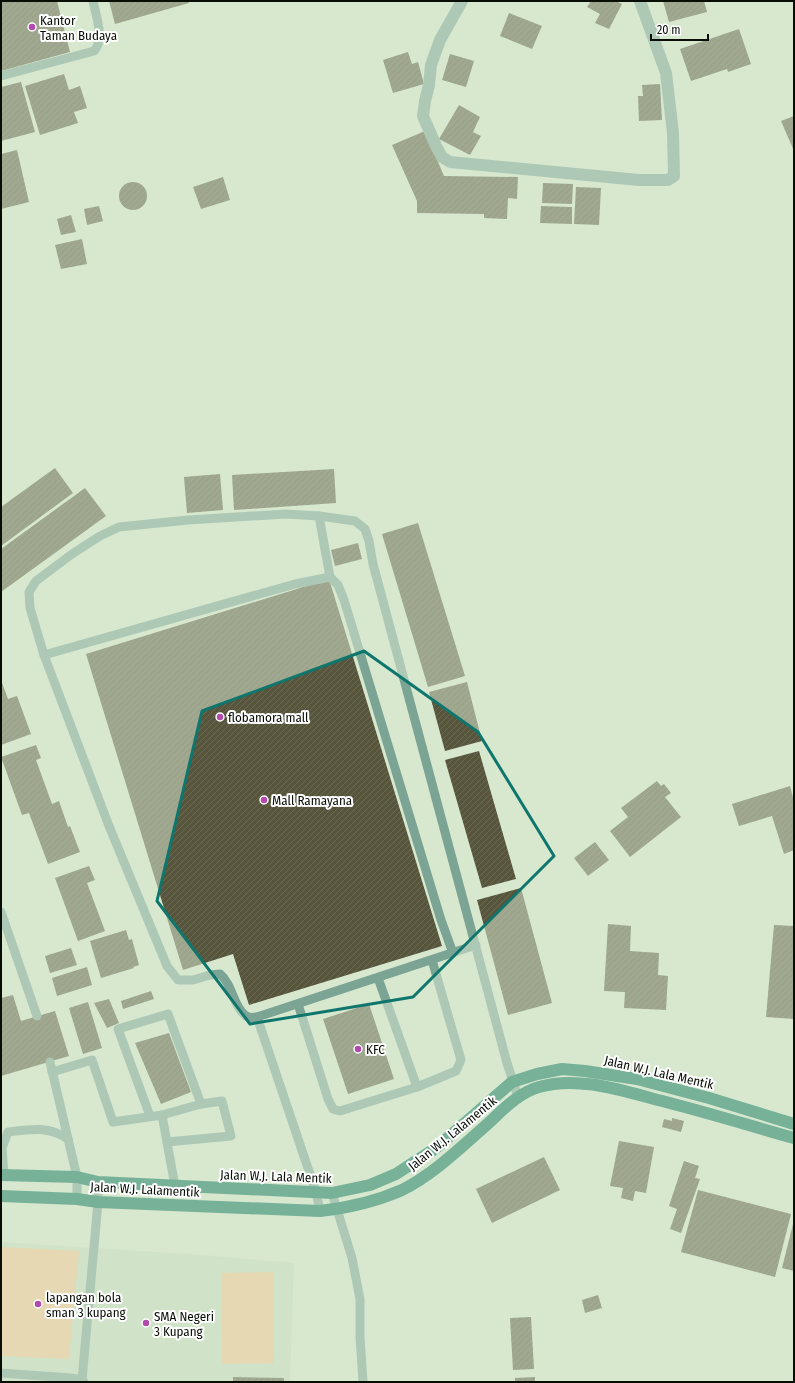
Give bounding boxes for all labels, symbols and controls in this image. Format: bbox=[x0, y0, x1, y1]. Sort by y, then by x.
place label: Kantor Taman Budaya bbox=[40, 13, 117, 43]
scale bar bbox=[651, 16, 708, 42]
marker: Kantor Taman Budaya bbox=[27, 22, 37, 32]
text: 20 m bbox=[657, 23, 681, 37]
place label: flobamora mall bbox=[228, 710, 309, 725]
marker: flobamora mall bbox=[215, 712, 225, 722]
place label: Mall Ramayana bbox=[272, 793, 352, 808]
marker: Mall Ramayana bbox=[259, 795, 269, 805]
place label: KFC bbox=[366, 1042, 385, 1057]
marker: KFC bbox=[353, 1044, 363, 1054]
street label: Jalan W.J. Lala Mentik bbox=[603, 1053, 716, 1093]
street label: Jalan W.J. Lalamentik bbox=[405, 1093, 500, 1174]
street label: Jalan W.J. Lala Mentik bbox=[220, 1167, 333, 1186]
street label: Jalan W.J. Lalamentik bbox=[90, 1179, 201, 1200]
place label: lapangan bola sman 3 kupang bbox=[46, 1290, 127, 1320]
marker: lapangan bola sman 3 kupang bbox=[33, 1299, 43, 1309]
place label: SMA Negeri 3 Kupang bbox=[154, 1309, 214, 1339]
marker: SMA Negeri 3 Kupang bbox=[141, 1318, 151, 1328]

